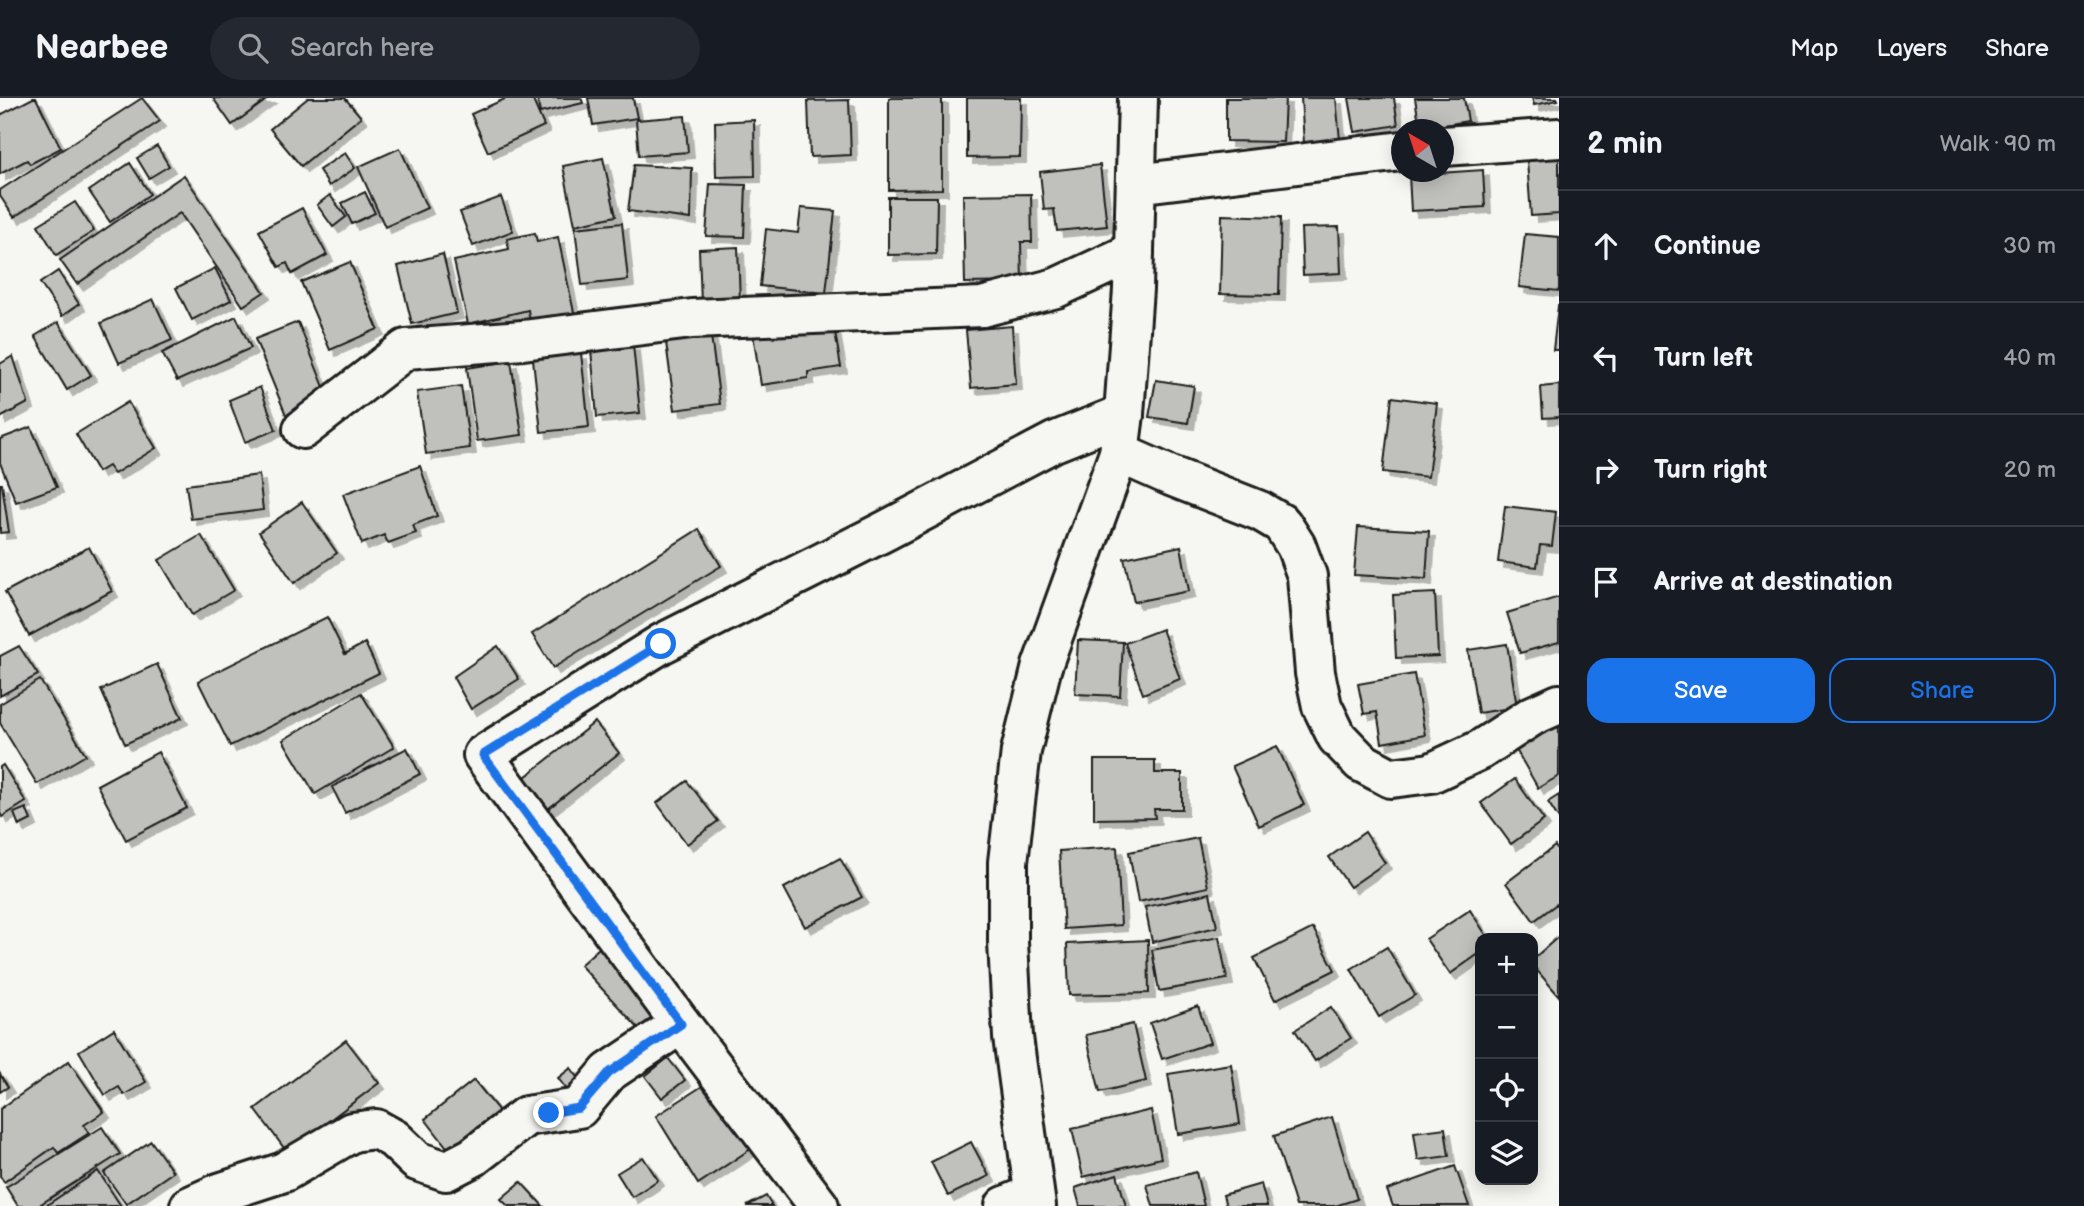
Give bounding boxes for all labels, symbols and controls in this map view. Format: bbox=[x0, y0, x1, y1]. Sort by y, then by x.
search box bbox=[210, 17, 700, 80]
text: Nearbee bbox=[35, 28, 168, 68]
icon: search bbox=[234, 29, 272, 67]
text: Search here bbox=[290, 33, 434, 64]
text: Map bbox=[1790, 34, 1838, 63]
text: Layers bbox=[1876, 34, 1947, 63]
text: Share bbox=[1985, 34, 2049, 63]
north arrow bbox=[1391, 119, 1454, 182]
text: 2 min bbox=[1587, 126, 1663, 162]
text: Walk · 90 m bbox=[1940, 130, 2056, 158]
icon: ahead bbox=[1587, 227, 1625, 265]
text: Continue bbox=[1654, 231, 1761, 262]
text: 30 m bbox=[2003, 232, 2056, 260]
icon: left bbox=[1587, 339, 1625, 377]
text: Turn left bbox=[1654, 343, 1753, 374]
text: 40 m bbox=[2003, 344, 2056, 372]
icon: right bbox=[1587, 451, 1625, 489]
text: Turn right bbox=[1654, 455, 1767, 486]
text: 20 m bbox=[2004, 456, 2056, 484]
icon: arrive bbox=[1587, 563, 1625, 601]
text: Arrive at destination bbox=[1654, 567, 1893, 598]
route start bbox=[645, 628, 676, 659]
button: Save bbox=[1587, 658, 1815, 723]
button: Share bbox=[1829, 658, 2056, 723]
map controls bbox=[1475, 933, 1538, 1185]
button: + bbox=[1475, 933, 1538, 996]
button: − bbox=[1475, 996, 1538, 1059]
button: locate bbox=[1475, 1059, 1538, 1122]
route end bbox=[533, 1097, 564, 1128]
button: layers bbox=[1475, 1122, 1538, 1185]

